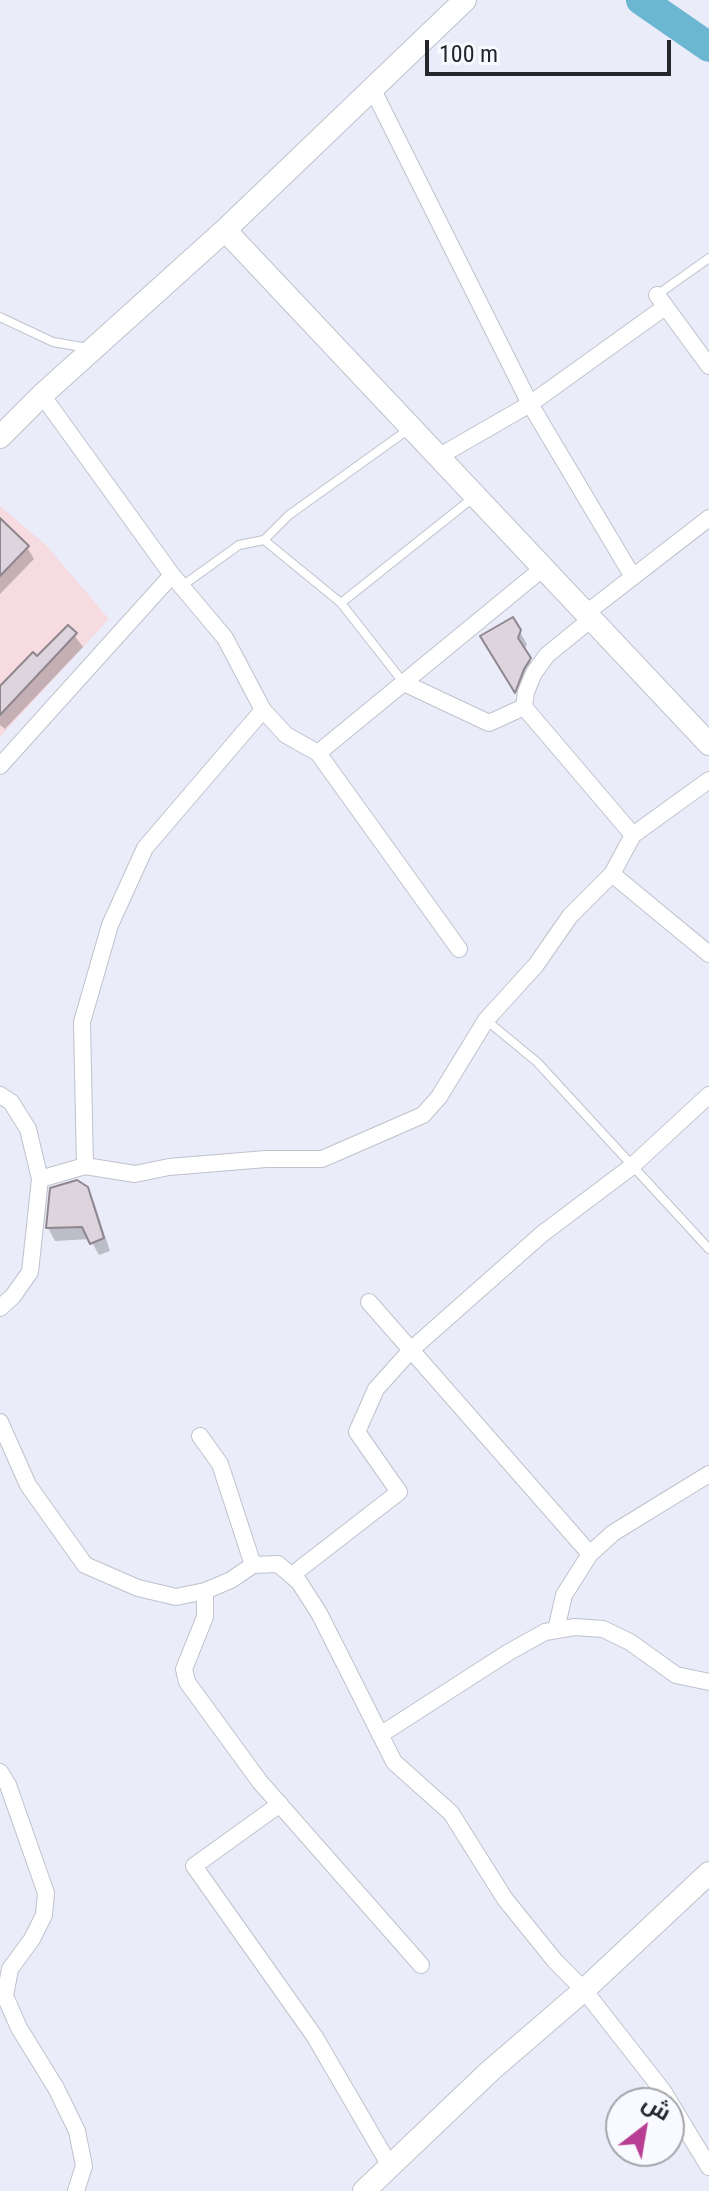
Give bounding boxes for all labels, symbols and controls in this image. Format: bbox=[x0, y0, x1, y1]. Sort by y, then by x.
scale bar bbox=[429, 24, 675, 74]
text: 100 m bbox=[439, 40, 498, 68]
north arrow bbox=[605, 2087, 685, 2167]
text: ش bbox=[638, 2090, 675, 2126]

